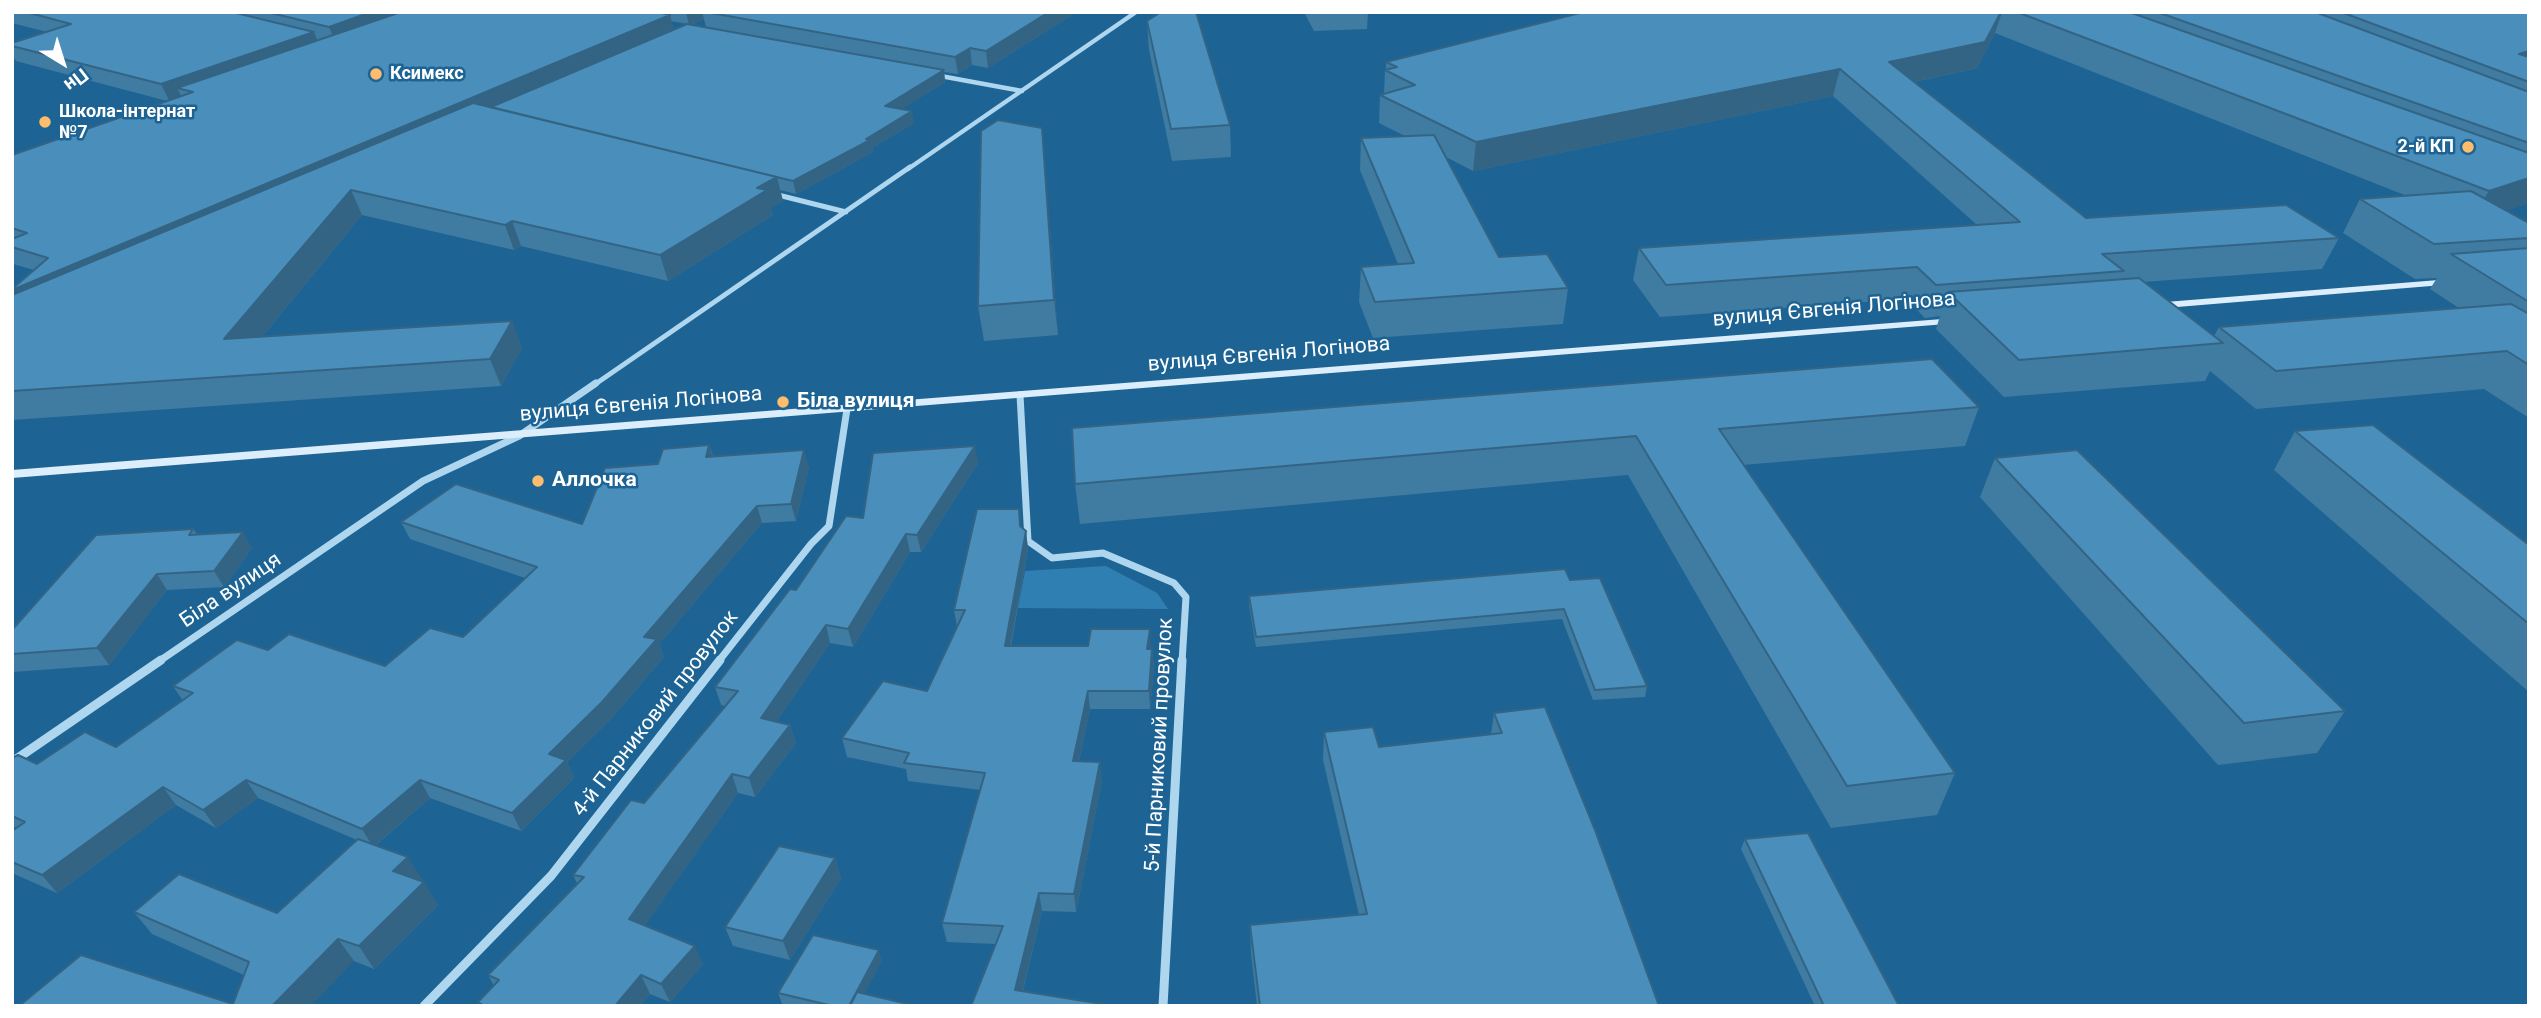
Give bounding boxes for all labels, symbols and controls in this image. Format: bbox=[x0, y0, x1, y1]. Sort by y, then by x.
north arrow bbox=[28, 28, 98, 98]
text: Пн bbox=[60, 63, 93, 96]
place label: Ксимекс bbox=[390, 63, 464, 85]
marker: Ксимекс bbox=[368, 66, 384, 82]
place label: Школа-інтернат №7 bbox=[59, 101, 195, 144]
marker: Школа-інтернат №7 bbox=[37, 114, 53, 130]
place label: 2-й КП bbox=[2398, 136, 2454, 158]
marker: 2-й КП bbox=[2460, 139, 2476, 155]
street label: вулиця Євгенія Логінова bbox=[1712, 287, 1956, 333]
street label: вулиця Євгенія Логінова bbox=[1147, 332, 1391, 378]
street label: вулиця Євгенія Логінова bbox=[519, 382, 763, 428]
place label: Біла вулиця bbox=[797, 389, 915, 415]
marker: Біла вулиця bbox=[775, 394, 791, 410]
place label: Аллочка bbox=[552, 468, 637, 494]
marker: Аллочка bbox=[530, 473, 546, 489]
street label: Біла вулиця bbox=[176, 548, 286, 634]
street label: 4-й Парниковий провулок bbox=[568, 606, 744, 822]
street label: 5-й Парниковий провулок bbox=[1141, 617, 1179, 873]

